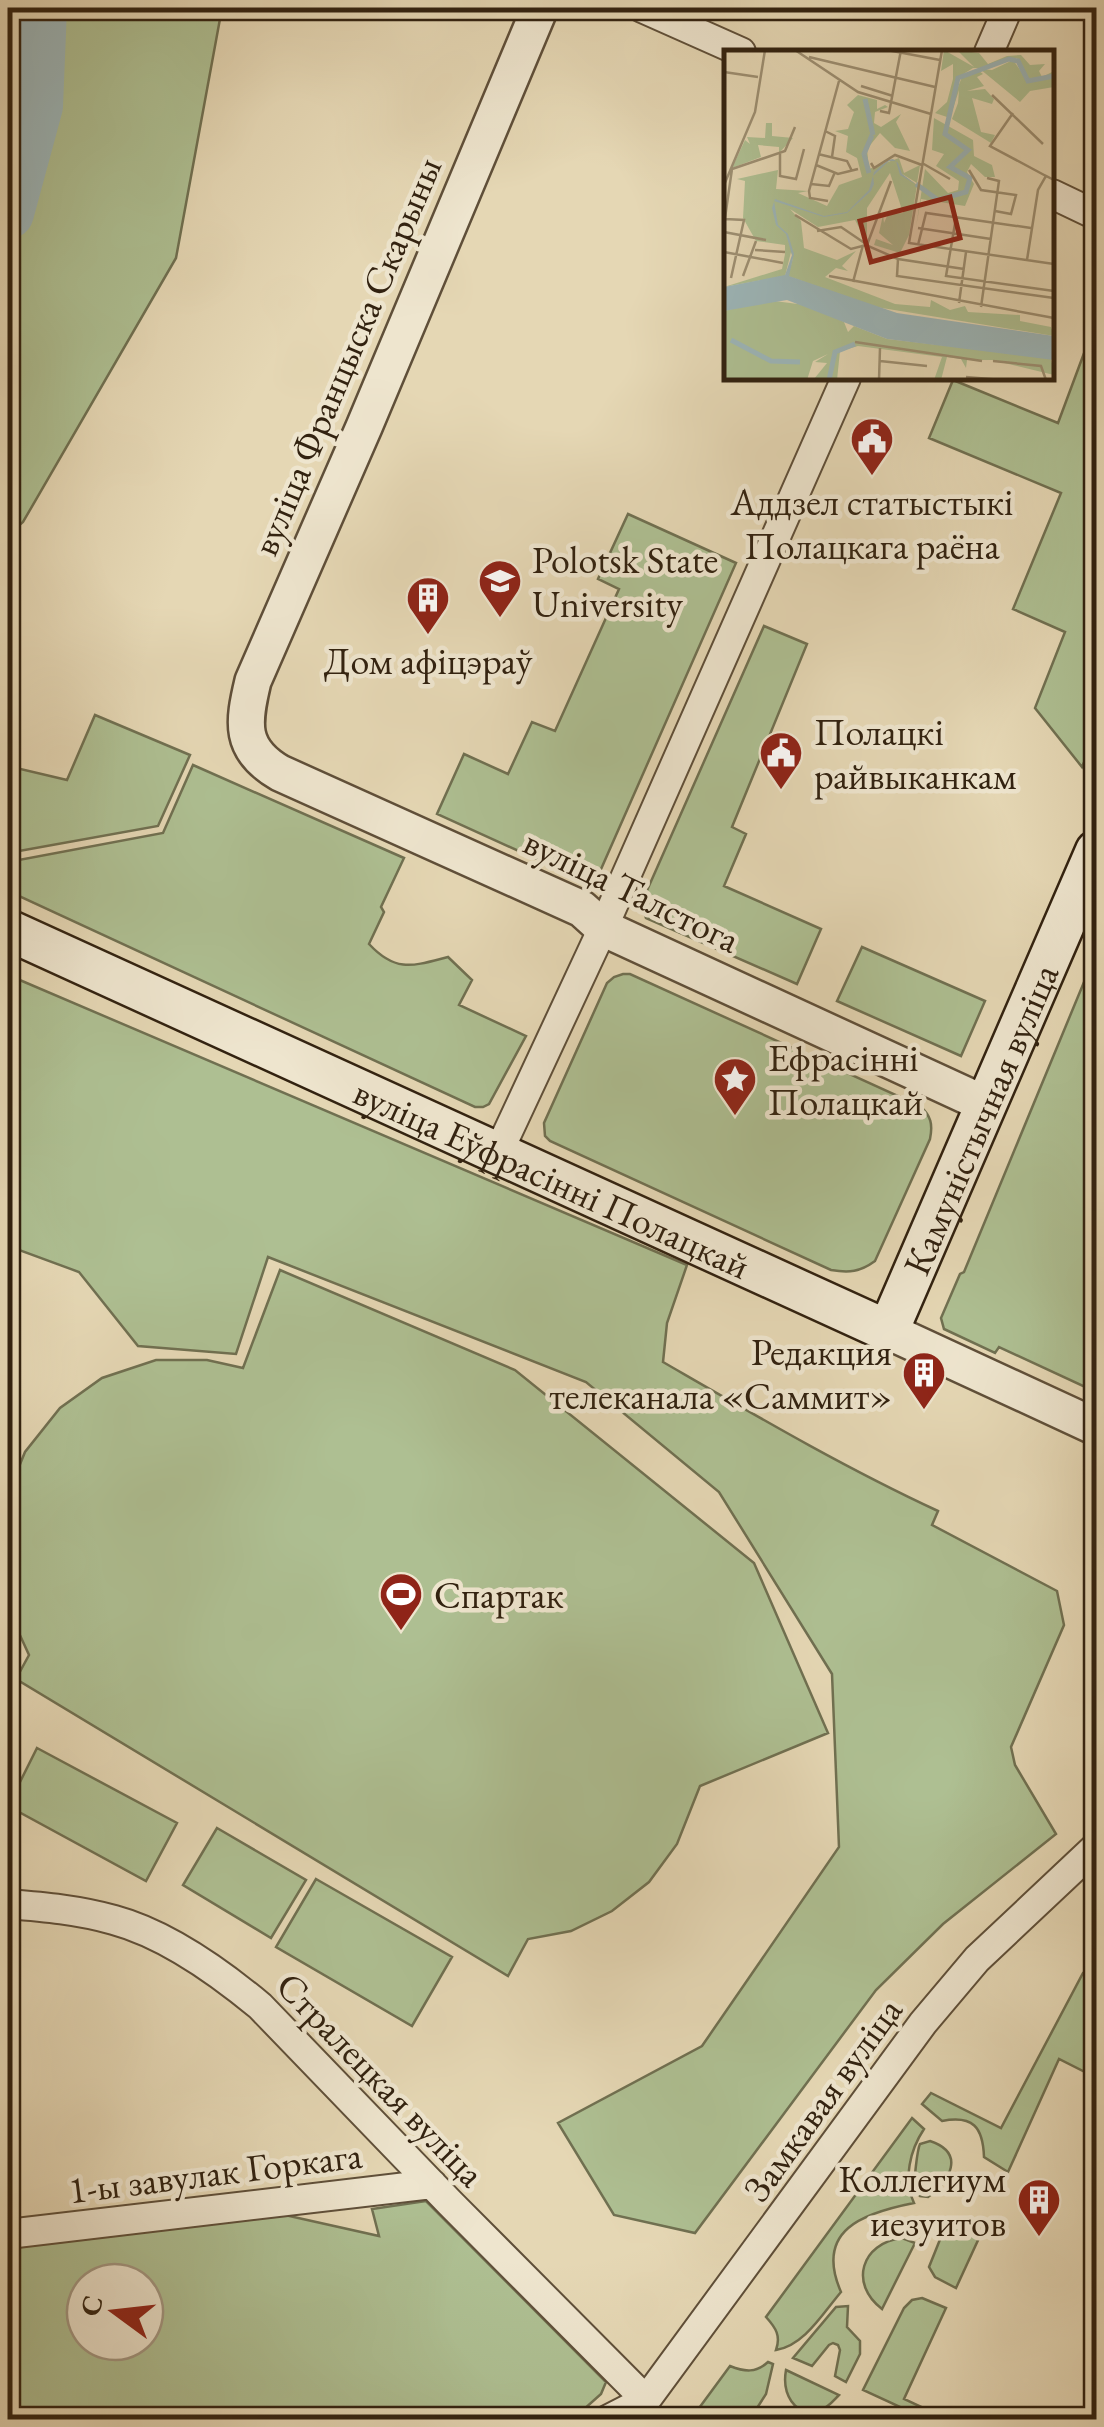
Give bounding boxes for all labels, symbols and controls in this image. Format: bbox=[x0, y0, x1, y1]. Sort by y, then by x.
inset map bbox=[724, 50, 1054, 380]
street label: вуліца Францыска Скарыны bbox=[240, 150, 452, 562]
public building icon: Аддзел статыстыкі Полацкага раёна bbox=[849, 416, 895, 477]
place label: Аддзел статыстыкі Полацкага раёна bbox=[730, 477, 1013, 570]
place label: Polotsk State University bbox=[532, 535, 718, 628]
school or university icon: Polotsk State University bbox=[477, 558, 523, 619]
building icon: Дом афіцэраў bbox=[405, 575, 451, 636]
place label: Дом афіцэраў bbox=[324, 636, 533, 685]
place label: Полацкі райвыканкам bbox=[814, 707, 1017, 800]
public building icon: Полацкі райвыканкам bbox=[758, 730, 804, 791]
street label: вуліца Талстога bbox=[516, 817, 749, 964]
street label: Камуністычная вуліца bbox=[891, 955, 1069, 1282]
place label: Ефрасінні Полацкай bbox=[768, 1033, 923, 1126]
place icon: Ефрасінні Полацкай bbox=[712, 1056, 758, 1117]
street label: вуліца Еўфрасінні Полацкай bbox=[346, 1067, 758, 1289]
place label: Редакция телеканала «Саммит» bbox=[549, 1327, 892, 1420]
building icon: Редакция телеканала «Саммит» bbox=[901, 1350, 947, 1411]
place label: Спартак bbox=[434, 1570, 564, 1619]
sports icon: Спартак bbox=[378, 1571, 424, 1632]
street label: Стралецкая вуліца bbox=[266, 1961, 497, 2197]
street label: Замкавая вуліца bbox=[732, 1987, 913, 2211]
street label: 1-ы завулак Горкага bbox=[65, 2130, 366, 2214]
place label: Коллегиум иезуитов bbox=[838, 2154, 1006, 2247]
building icon: Коллегиум иезуитов bbox=[1016, 2177, 1062, 2238]
north arrow bbox=[65, 2262, 165, 2362]
text: С bbox=[71, 2291, 111, 2320]

